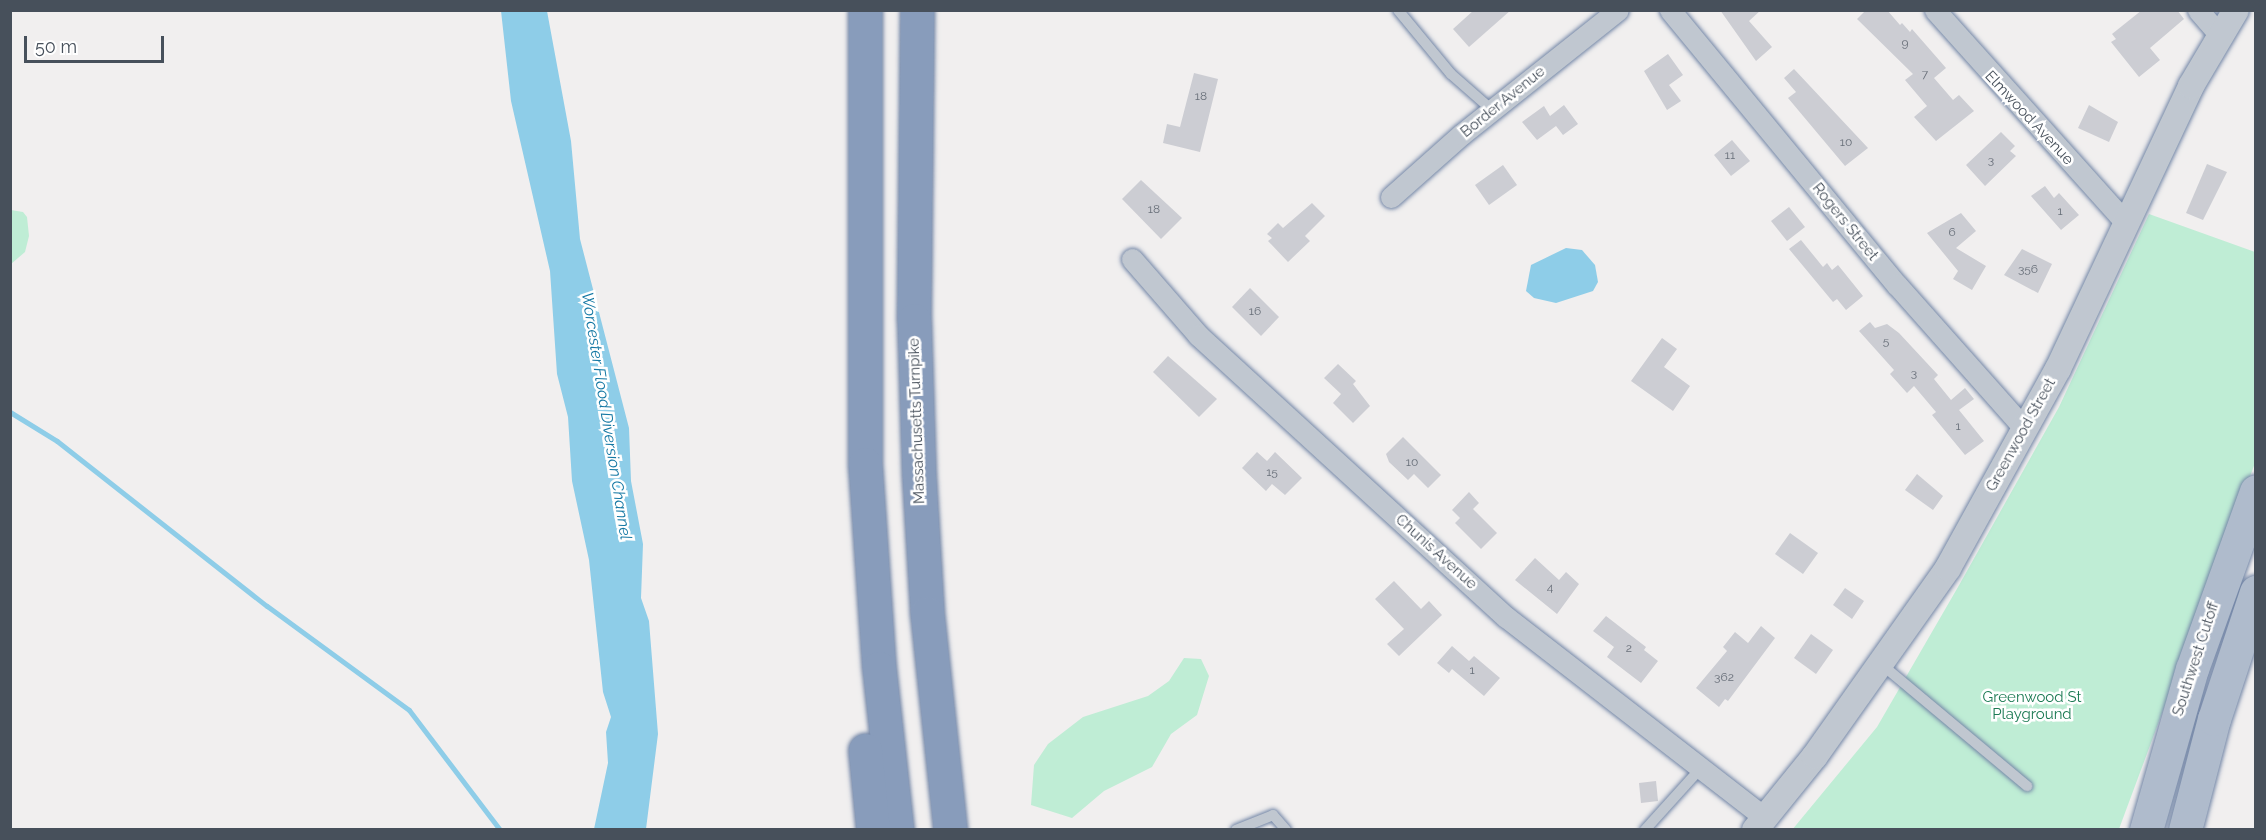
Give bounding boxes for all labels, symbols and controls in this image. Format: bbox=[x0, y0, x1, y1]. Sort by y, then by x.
scale bar bbox=[27, 24, 166, 62]
text: 50 m bbox=[35, 36, 77, 57]
house number: 9 bbox=[1901, 37, 1909, 51]
street label: Border Avenue bbox=[1457, 62, 1549, 142]
street label: Elmwood Avenue bbox=[1981, 67, 2077, 169]
house number: 7 bbox=[1922, 68, 1928, 82]
house number: 18 bbox=[1195, 90, 1207, 104]
house number: 10 bbox=[1840, 136, 1852, 150]
house number: 11 bbox=[1725, 149, 1735, 163]
house number: 3 bbox=[1988, 154, 1994, 168]
street label: Rogers Street bbox=[1808, 180, 1882, 264]
house number: 18 bbox=[1148, 203, 1160, 217]
house number: 1 bbox=[2057, 205, 2063, 219]
house number: 6 bbox=[1948, 226, 1956, 240]
house number: 356 bbox=[2018, 263, 2038, 277]
water label: Worcester Flood Diversion Channel bbox=[577, 291, 635, 541]
house number: 16 bbox=[1249, 305, 1261, 319]
house number: 5 bbox=[1883, 335, 1889, 349]
street label: Massachusetts Turnpike bbox=[905, 337, 929, 505]
house number: 3 bbox=[1911, 367, 1917, 381]
street label: Greenwood Street bbox=[1982, 375, 2060, 495]
house number: 1 bbox=[1955, 420, 1961, 434]
house number: 10 bbox=[1406, 456, 1418, 470]
house number: 15 bbox=[1266, 466, 1278, 480]
street label: Chunis Avenue bbox=[1391, 511, 1481, 593]
house number: 4 bbox=[1547, 581, 1553, 595]
street label: Southwest Cutoff bbox=[2169, 600, 2223, 718]
house number: 2 bbox=[1626, 642, 1632, 656]
house number: 1 bbox=[1469, 664, 1475, 678]
house number: 362 bbox=[1714, 671, 1734, 685]
park label: Greenwood St Playground bbox=[1983, 688, 2081, 723]

